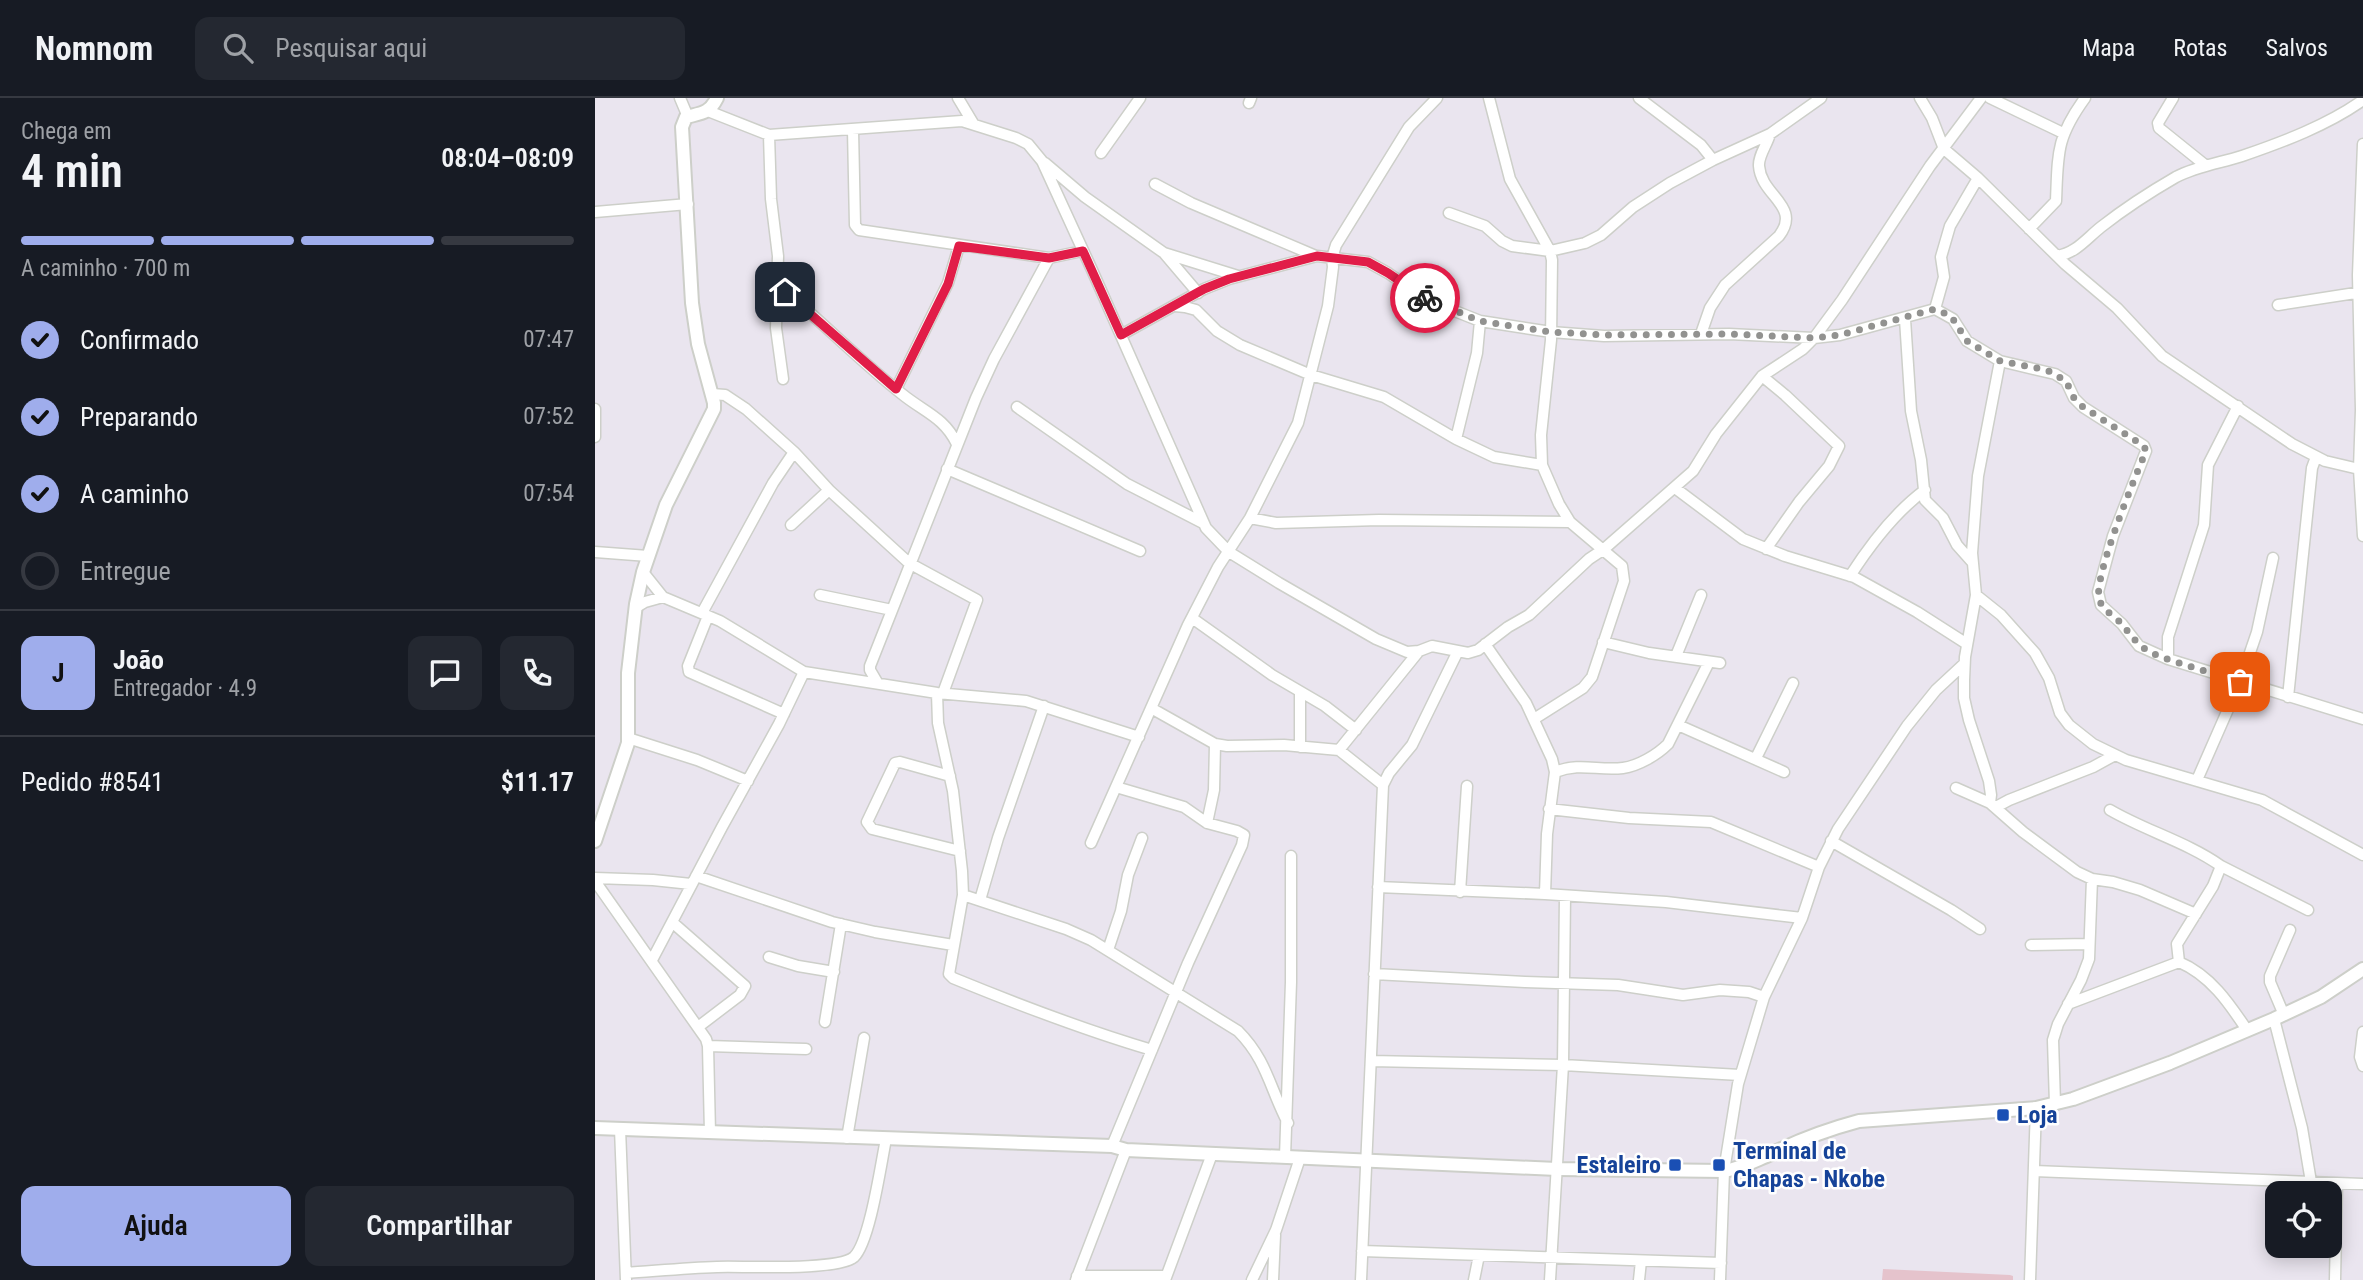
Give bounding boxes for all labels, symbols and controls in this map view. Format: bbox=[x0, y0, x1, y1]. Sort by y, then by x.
search box bbox=[195, 17, 685, 80]
text: Nomnom bbox=[35, 29, 153, 68]
icon: search bbox=[219, 29, 257, 67]
text: Pesquisar aqui bbox=[275, 33, 427, 63]
text: Mapa bbox=[2082, 34, 2135, 62]
text: Rotas bbox=[2173, 34, 2227, 62]
text: Salvos bbox=[2265, 34, 2328, 62]
text: Chega em bbox=[21, 118, 112, 145]
text: 08:04–08:09 bbox=[441, 143, 574, 173]
text: 4 min bbox=[21, 144, 123, 198]
text: A caminho · 700 m bbox=[21, 255, 190, 282]
pin bbox=[755, 262, 815, 322]
courier bbox=[1390, 263, 1460, 333]
icon: home bbox=[766, 273, 804, 311]
icon: bike bbox=[1406, 279, 1444, 317]
icon: check bbox=[21, 321, 59, 359]
text: Confirmado bbox=[80, 325, 199, 355]
text: 07:47 bbox=[523, 326, 574, 353]
icon: check bbox=[21, 398, 59, 436]
text: Preparando bbox=[80, 402, 198, 432]
text: 07:52 bbox=[523, 403, 574, 430]
icon: check bbox=[21, 475, 59, 513]
text: A caminho bbox=[80, 479, 189, 509]
text: 07:54 bbox=[523, 480, 574, 507]
text: Entregue bbox=[80, 556, 171, 586]
button: chat bbox=[408, 636, 482, 710]
button: phone bbox=[500, 636, 574, 710]
text: João bbox=[113, 645, 164, 675]
pin bbox=[2210, 652, 2270, 712]
text: J bbox=[52, 658, 64, 688]
icon: bag bbox=[2221, 663, 2259, 701]
text: Entregador · 4.9 bbox=[113, 675, 257, 702]
text: Pedido #8541 bbox=[21, 767, 164, 797]
text: $11.17 bbox=[501, 767, 574, 797]
place label: Loja bbox=[2017, 1101, 2058, 1129]
marker: Loja bbox=[1995, 1107, 2011, 1123]
place label: Terminal de Chapas - Nkobe bbox=[1733, 1137, 1885, 1193]
place label: Estaleiro bbox=[1577, 1151, 1661, 1179]
marker: Estaleiro bbox=[1667, 1157, 1683, 1173]
marker: Terminal de Chapas - Nkobe bbox=[1711, 1157, 1727, 1173]
map controls bbox=[2265, 1181, 2342, 1258]
button: locate bbox=[2265, 1181, 2342, 1258]
button: Ajuda bbox=[21, 1186, 291, 1266]
button: Compartilhar bbox=[305, 1186, 574, 1266]

